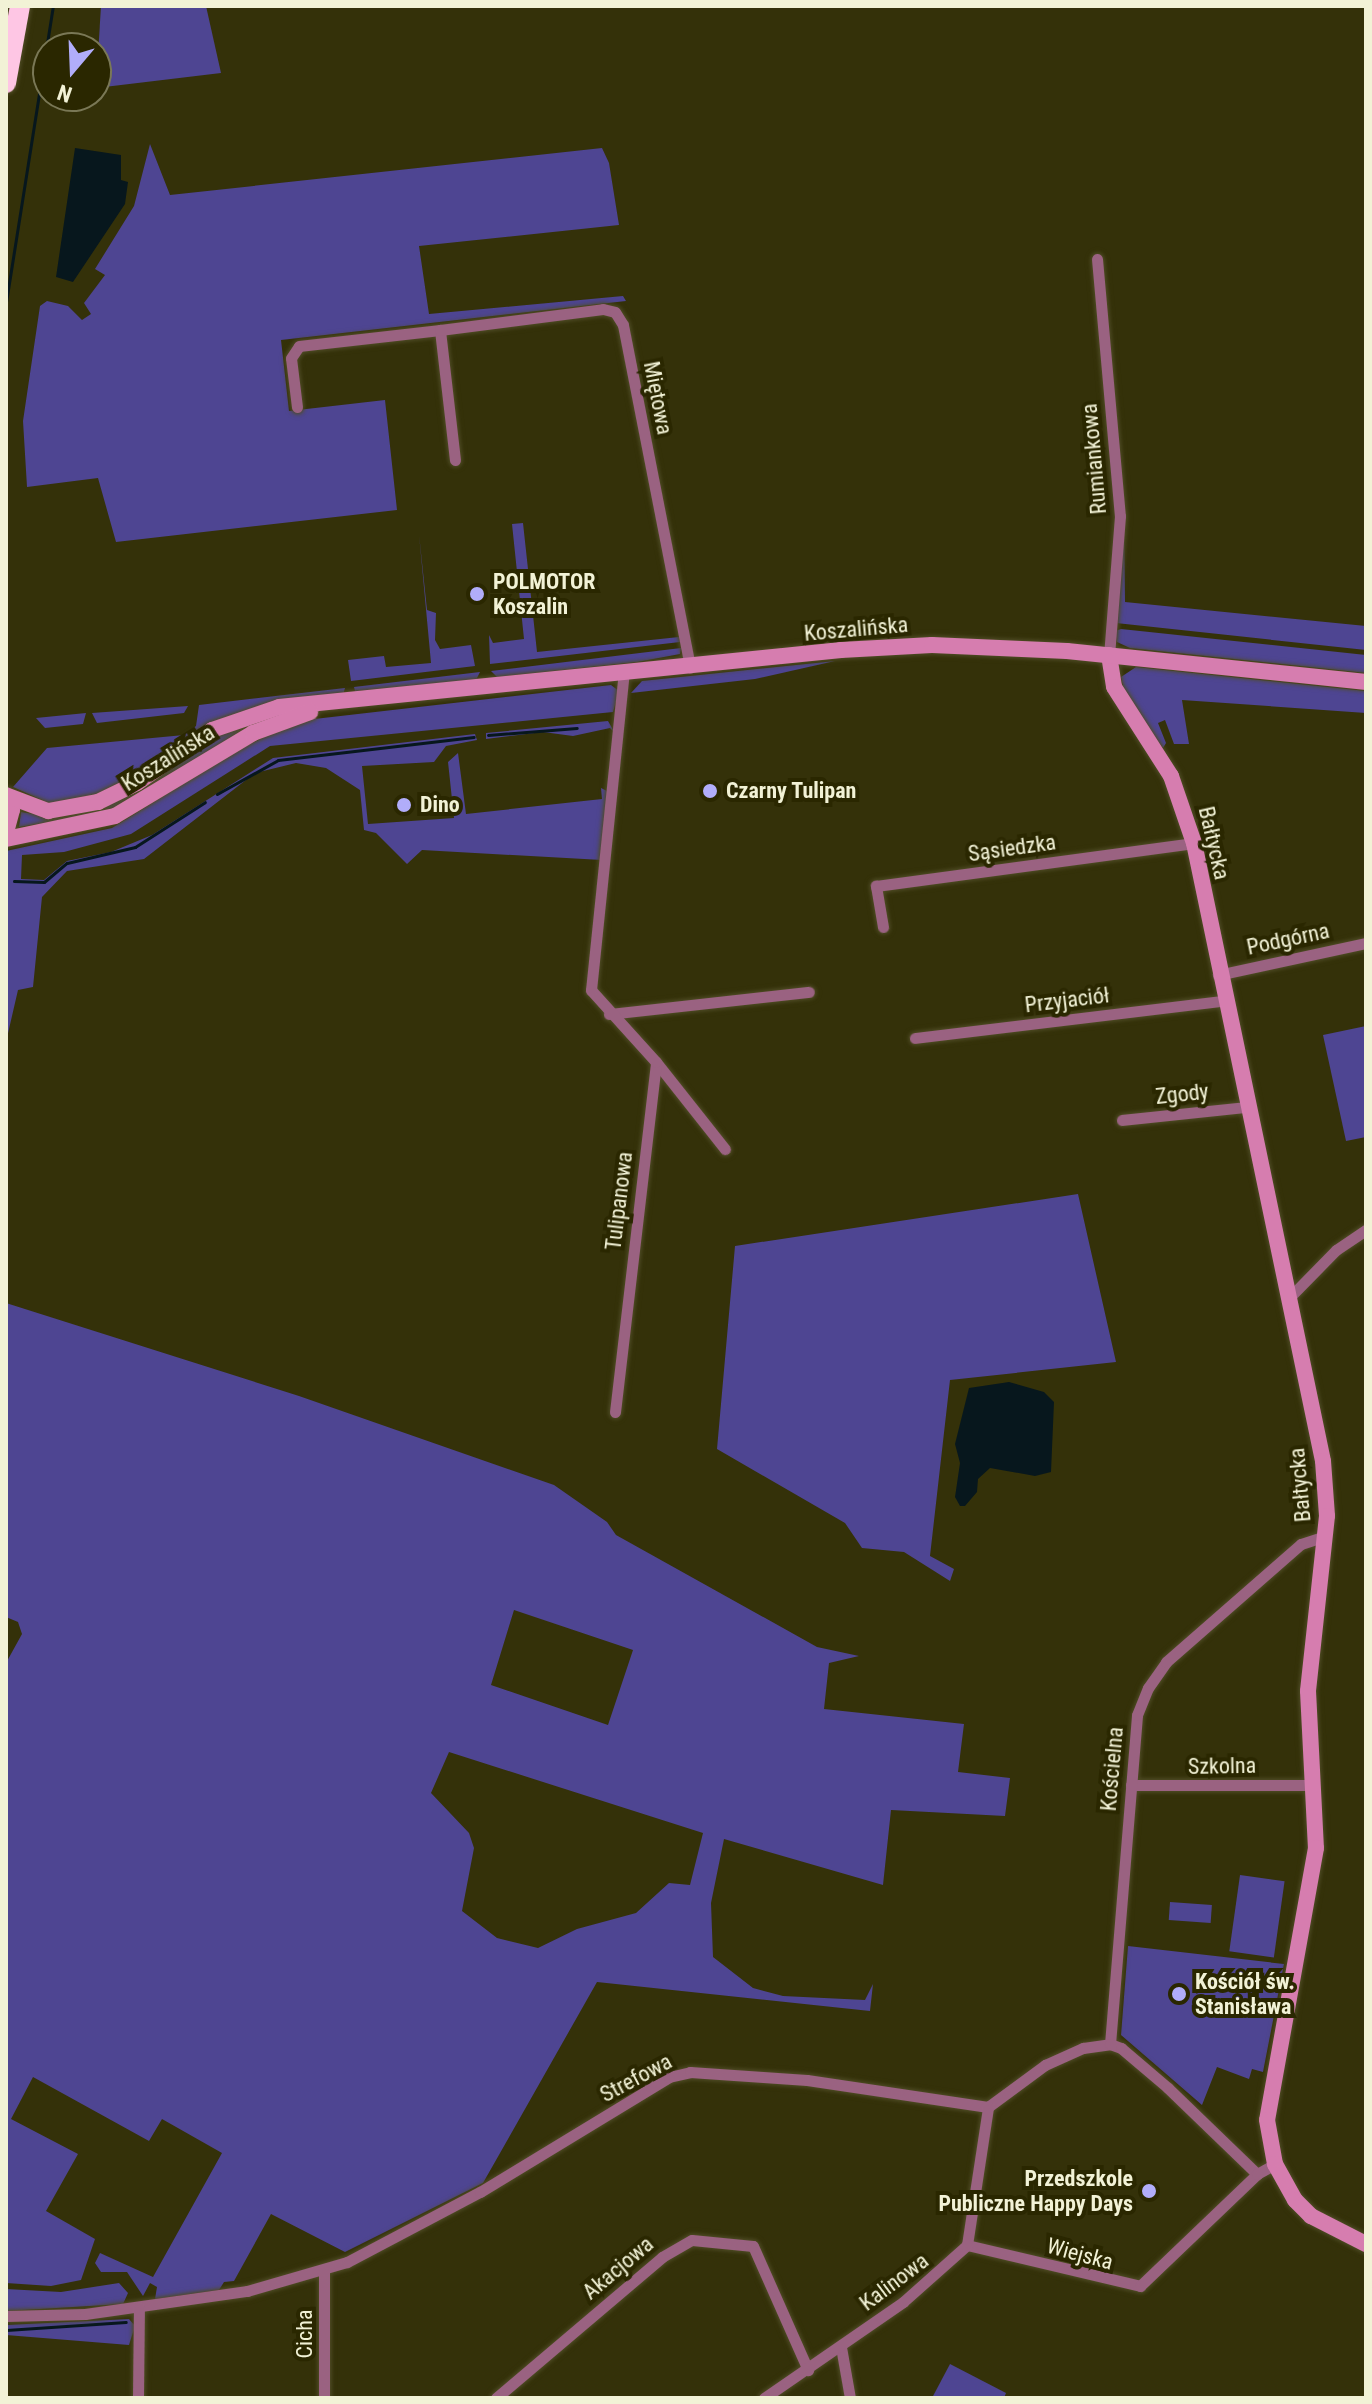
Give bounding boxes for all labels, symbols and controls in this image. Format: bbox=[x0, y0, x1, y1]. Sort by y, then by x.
north arrow bbox=[32, 32, 112, 112]
text: N bbox=[54, 79, 75, 107]
street label: Miętowa bbox=[638, 359, 678, 437]
street label: Rumiankowa bbox=[1076, 403, 1112, 515]
place label: POLMOTOR Koszalin bbox=[493, 568, 595, 620]
marker: POLMOTOR Koszalin bbox=[468, 585, 486, 603]
street label: Koszalińska bbox=[803, 611, 909, 647]
street label: Koszalińska bbox=[117, 719, 219, 797]
place label: Czarny Tulipan bbox=[726, 778, 857, 804]
marker: Czarny Tulipan bbox=[701, 782, 719, 800]
place label: Dino bbox=[420, 792, 460, 818]
marker: Dino bbox=[395, 796, 413, 814]
street label: Bałtycka bbox=[1193, 804, 1235, 882]
street label: Sąsiedzka bbox=[966, 829, 1058, 867]
street label: Podgórna bbox=[1244, 917, 1332, 961]
street label: Przyjaciół bbox=[1023, 982, 1111, 1018]
street label: Zgody bbox=[1154, 1078, 1210, 1110]
street label: Tulipanowa bbox=[600, 1150, 638, 1252]
street label: Bałtycka bbox=[1284, 1447, 1316, 1523]
street label: Kościelna bbox=[1095, 1726, 1129, 1812]
street label: Szkolna bbox=[1188, 1752, 1256, 1780]
place label: Kościół św. Stanisława bbox=[1195, 1968, 1295, 2020]
marker: Kościół św. Stanisława bbox=[1170, 1985, 1188, 2003]
street label: Strefowa bbox=[596, 2048, 676, 2108]
place label: Przedszkole Publiczne Happy Days bbox=[938, 2165, 1133, 2216]
marker: Przedszkole Publiczne Happy Days bbox=[1140, 2182, 1158, 2200]
street label: Akacjowa bbox=[577, 2231, 659, 2305]
street label: Wiejska bbox=[1044, 2233, 1116, 2275]
street label: Kalinowa bbox=[854, 2248, 934, 2316]
street label: Cicha bbox=[292, 2310, 318, 2358]

